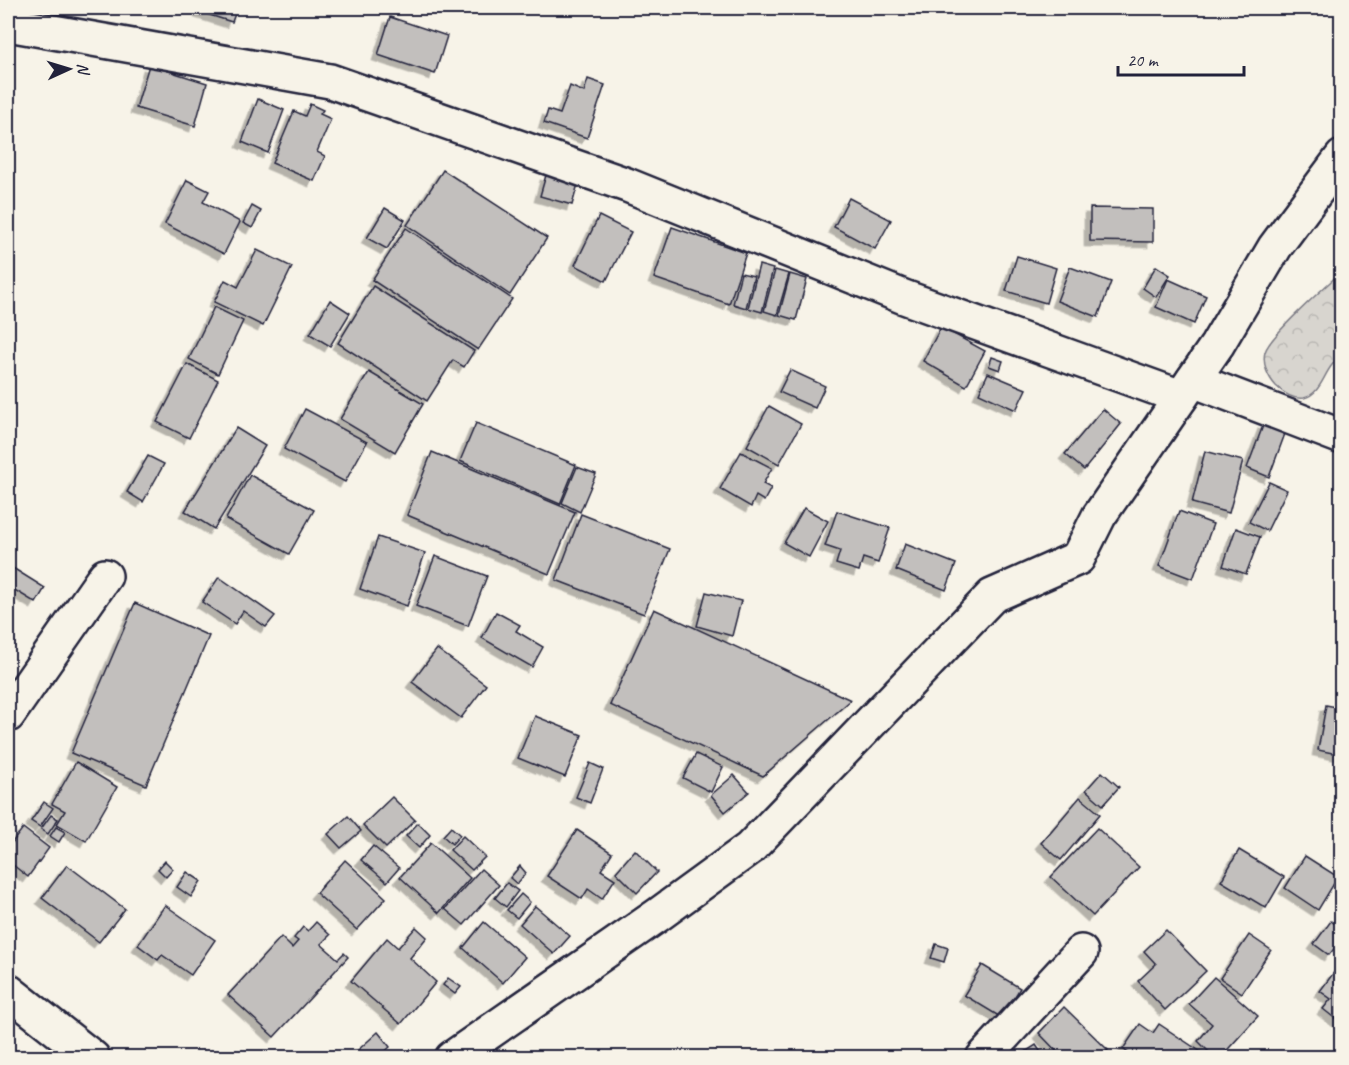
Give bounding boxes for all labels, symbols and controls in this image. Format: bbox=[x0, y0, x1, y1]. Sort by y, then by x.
north arrow bbox=[39, 39, 99, 99]
scale bar bbox=[1118, 39, 1244, 77]
text: 20 m bbox=[1127, 49, 1160, 71]
text: N bbox=[73, 62, 94, 77]

